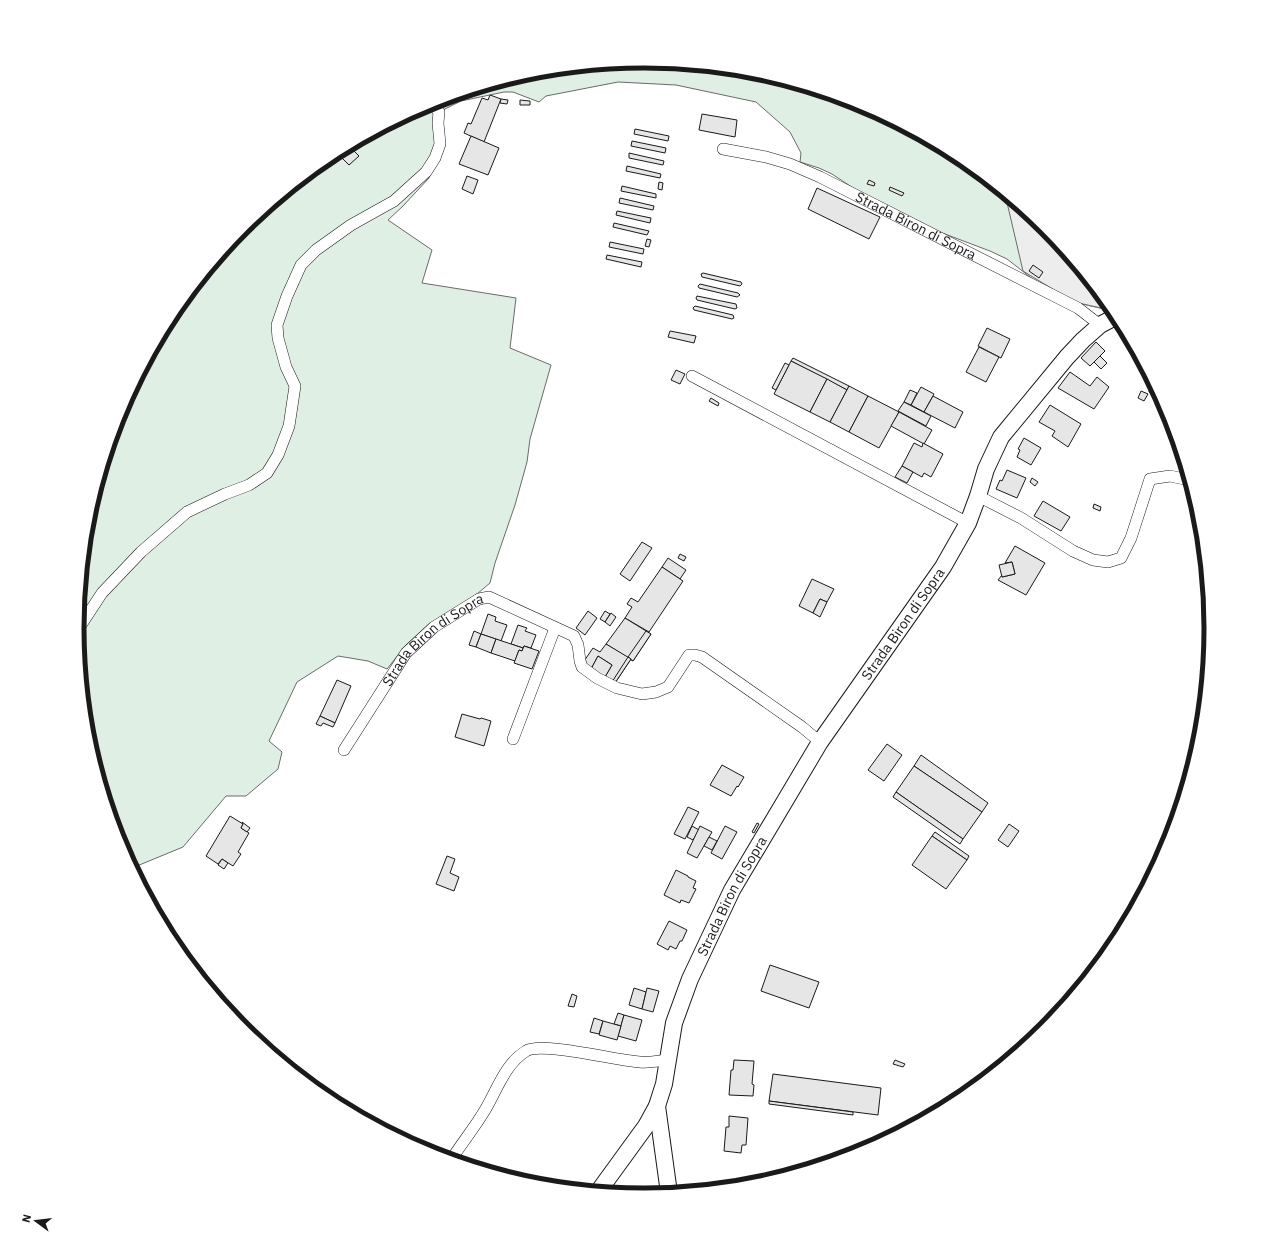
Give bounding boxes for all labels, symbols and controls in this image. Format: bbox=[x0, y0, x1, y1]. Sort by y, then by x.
street label: Strada Biron di Sopra bbox=[853, 188, 980, 264]
street label: Strada Biron di Sopra bbox=[857, 564, 949, 684]
street label: Strada Biron di Sopra bbox=[378, 589, 485, 690]
street label: Strada Biron di Sopra bbox=[693, 833, 771, 959]
north arrow bbox=[16, 1201, 56, 1241]
text: N bbox=[19, 1213, 34, 1224]

